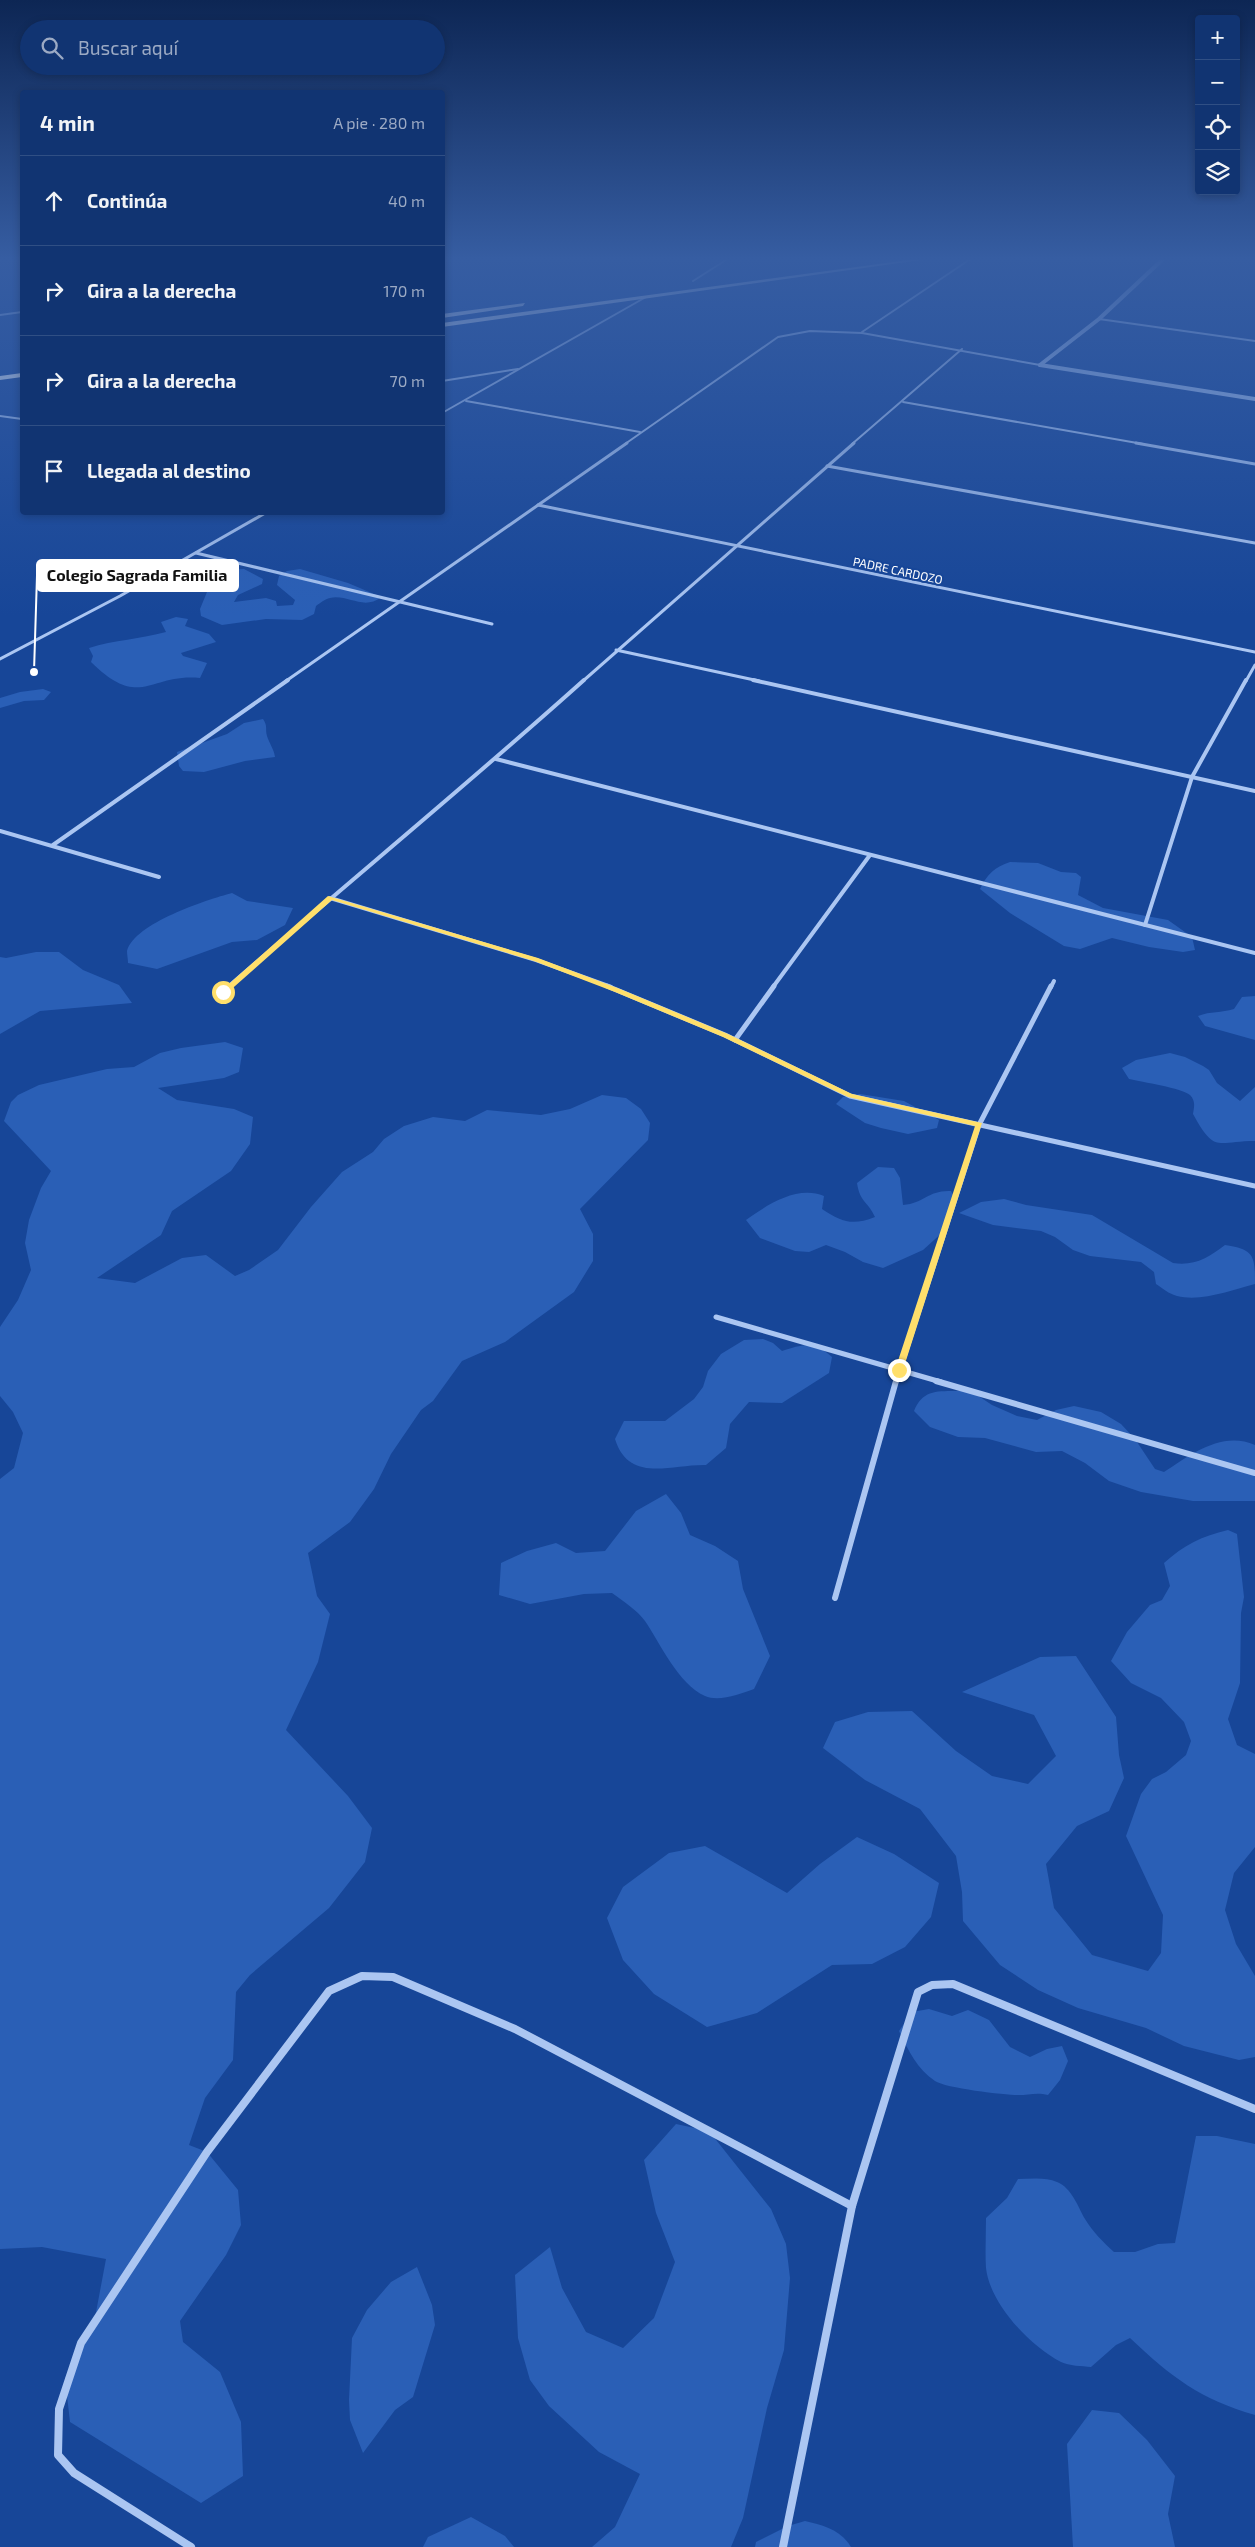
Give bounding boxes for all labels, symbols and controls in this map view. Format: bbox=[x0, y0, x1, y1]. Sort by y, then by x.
map controls bbox=[1195, 15, 1240, 195]
button: + bbox=[1195, 15, 1240, 60]
search box bbox=[20, 20, 445, 75]
icon: search bbox=[38, 34, 66, 62]
text: Buscar aquí bbox=[78, 36, 178, 59]
button: − bbox=[1195, 60, 1240, 105]
button: locate bbox=[1195, 105, 1240, 150]
text: 4 min bbox=[40, 110, 95, 135]
text: A pie · 280 m bbox=[333, 113, 425, 132]
button: layers bbox=[1195, 150, 1240, 195]
icon: ahead bbox=[40, 187, 68, 215]
text: Continúa bbox=[87, 189, 167, 212]
text: 40 m bbox=[388, 191, 425, 210]
icon: right bbox=[40, 277, 68, 305]
text: Gira a la derecha bbox=[87, 279, 236, 302]
text: 170 m bbox=[383, 281, 425, 300]
icon: right bbox=[40, 367, 68, 395]
text: Gira a la derecha bbox=[87, 369, 236, 392]
text: 70 m bbox=[390, 371, 425, 390]
icon: arrive bbox=[40, 457, 68, 485]
text: Llegada al destino bbox=[87, 459, 251, 482]
street label: PADRE CARDOZO bbox=[852, 554, 944, 586]
callout: Colegio Sagrada Familia bbox=[37, 560, 238, 591]
text: Colegio Sagrada Familia bbox=[47, 565, 227, 584]
route start bbox=[212, 981, 235, 1004]
route end bbox=[888, 1359, 911, 1382]

